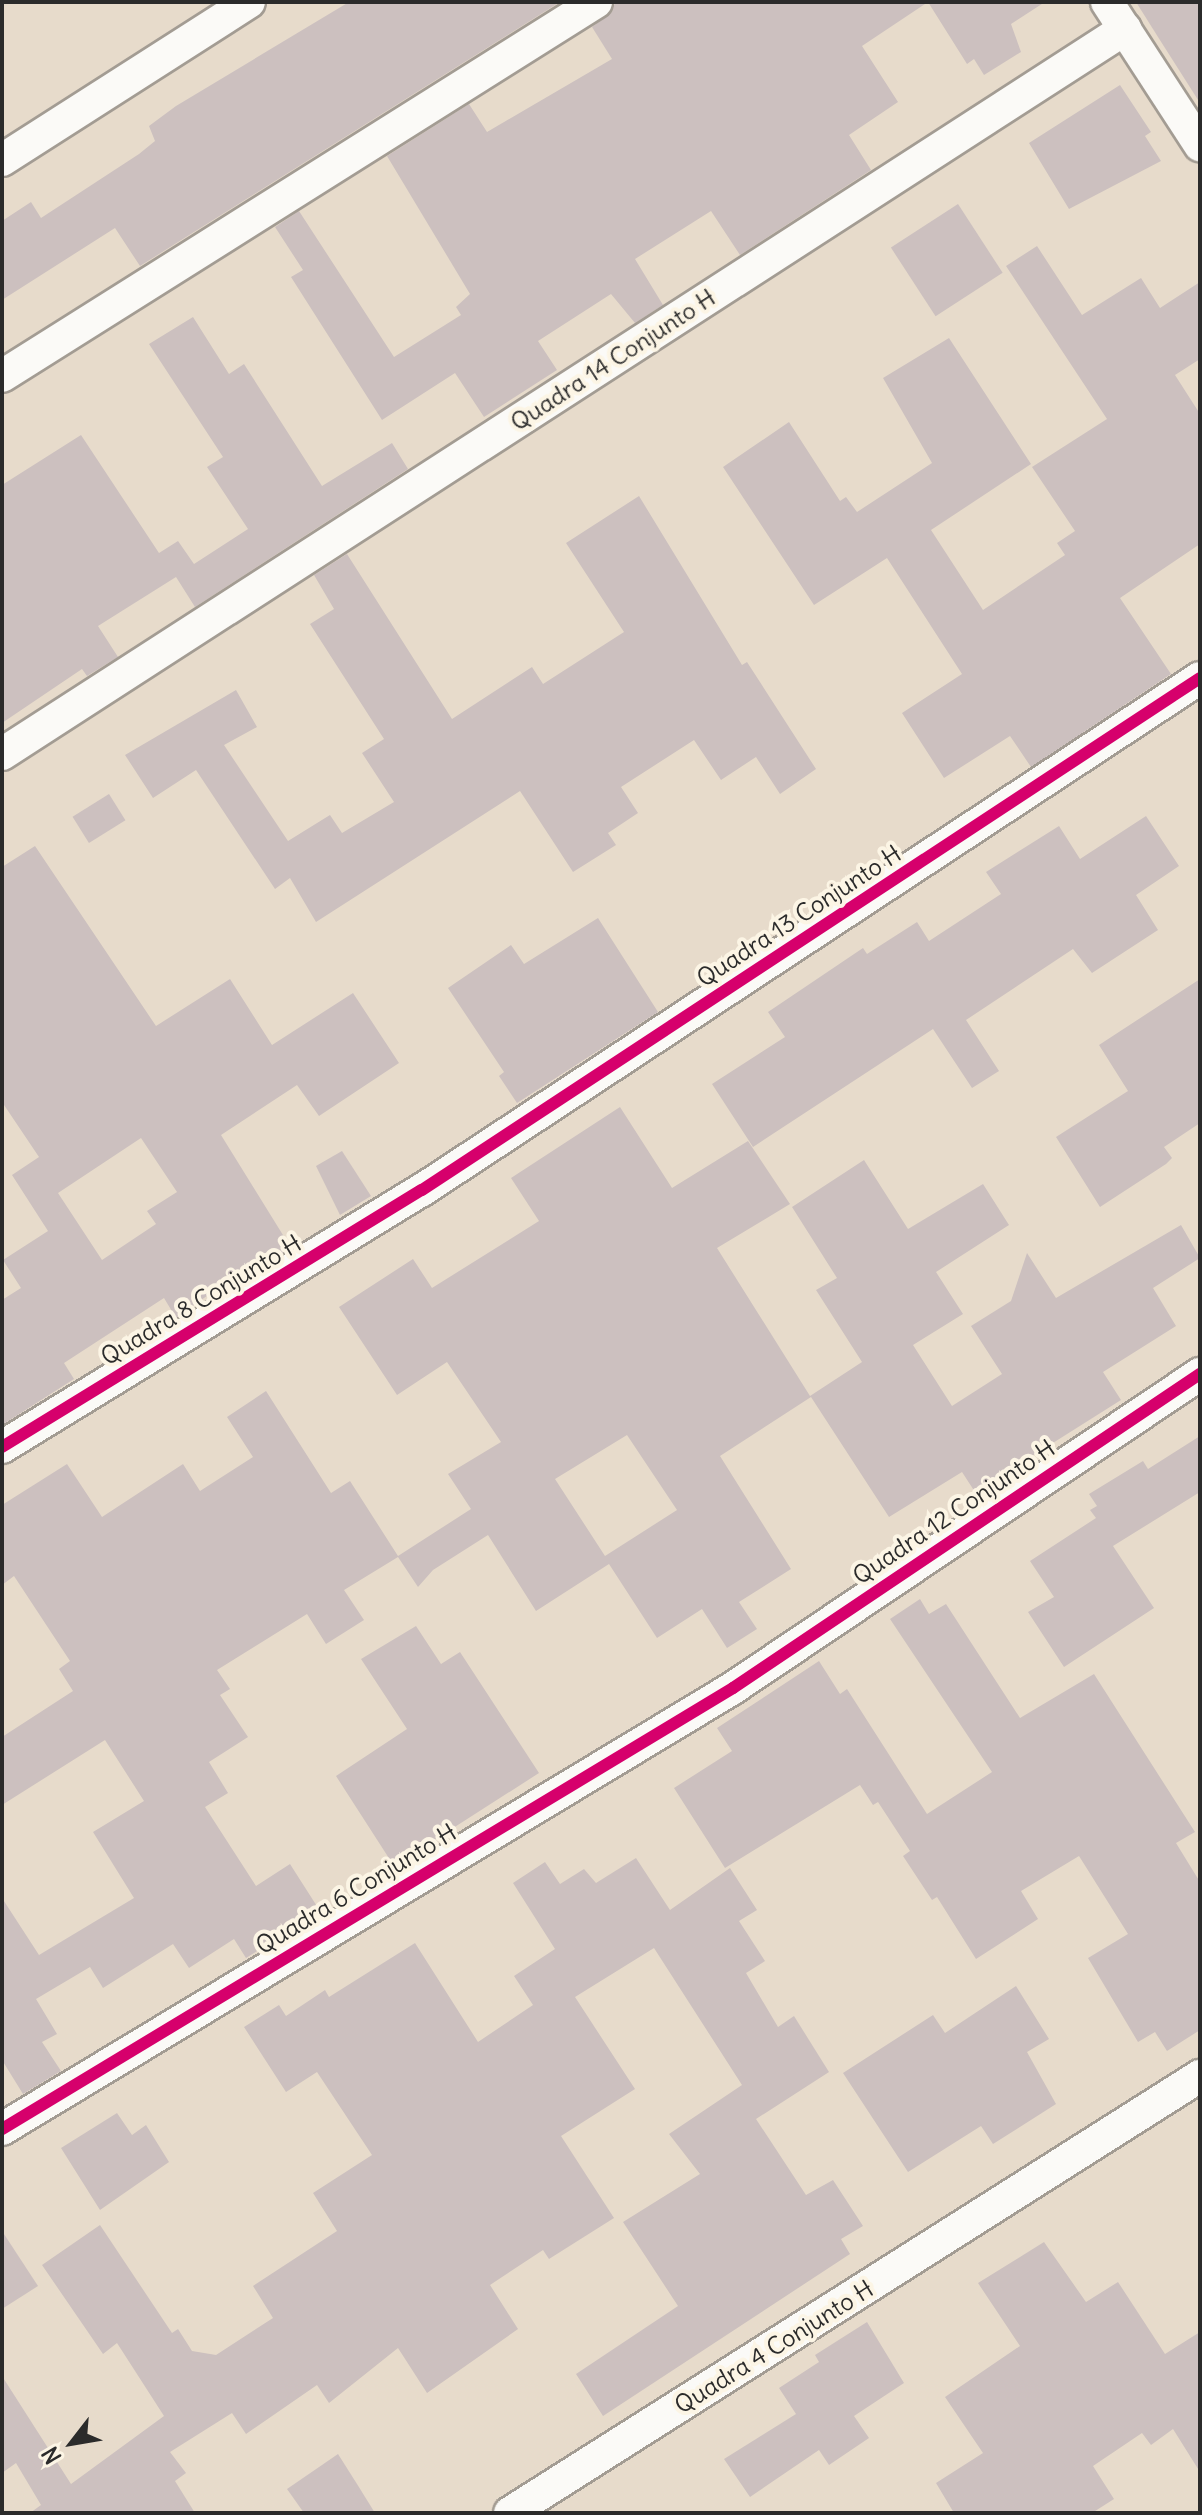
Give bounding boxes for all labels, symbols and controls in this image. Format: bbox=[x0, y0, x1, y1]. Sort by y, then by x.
street label: Quadra 14 Conjunto H bbox=[505, 283, 721, 437]
street label: Quadra 13 Conjunto H bbox=[691, 839, 907, 993]
street label: Quadra 8 Conjunto H bbox=[96, 1229, 306, 1371]
street label: Quadra 12 Conjunto H bbox=[847, 1434, 1061, 1590]
street label: Quadra 6 Conjunto H bbox=[251, 1818, 461, 1960]
street label: Quadra 4 Conjunto H bbox=[669, 2274, 879, 2420]
north arrow bbox=[32, 2403, 112, 2483]
text: N bbox=[36, 2442, 67, 2469]

